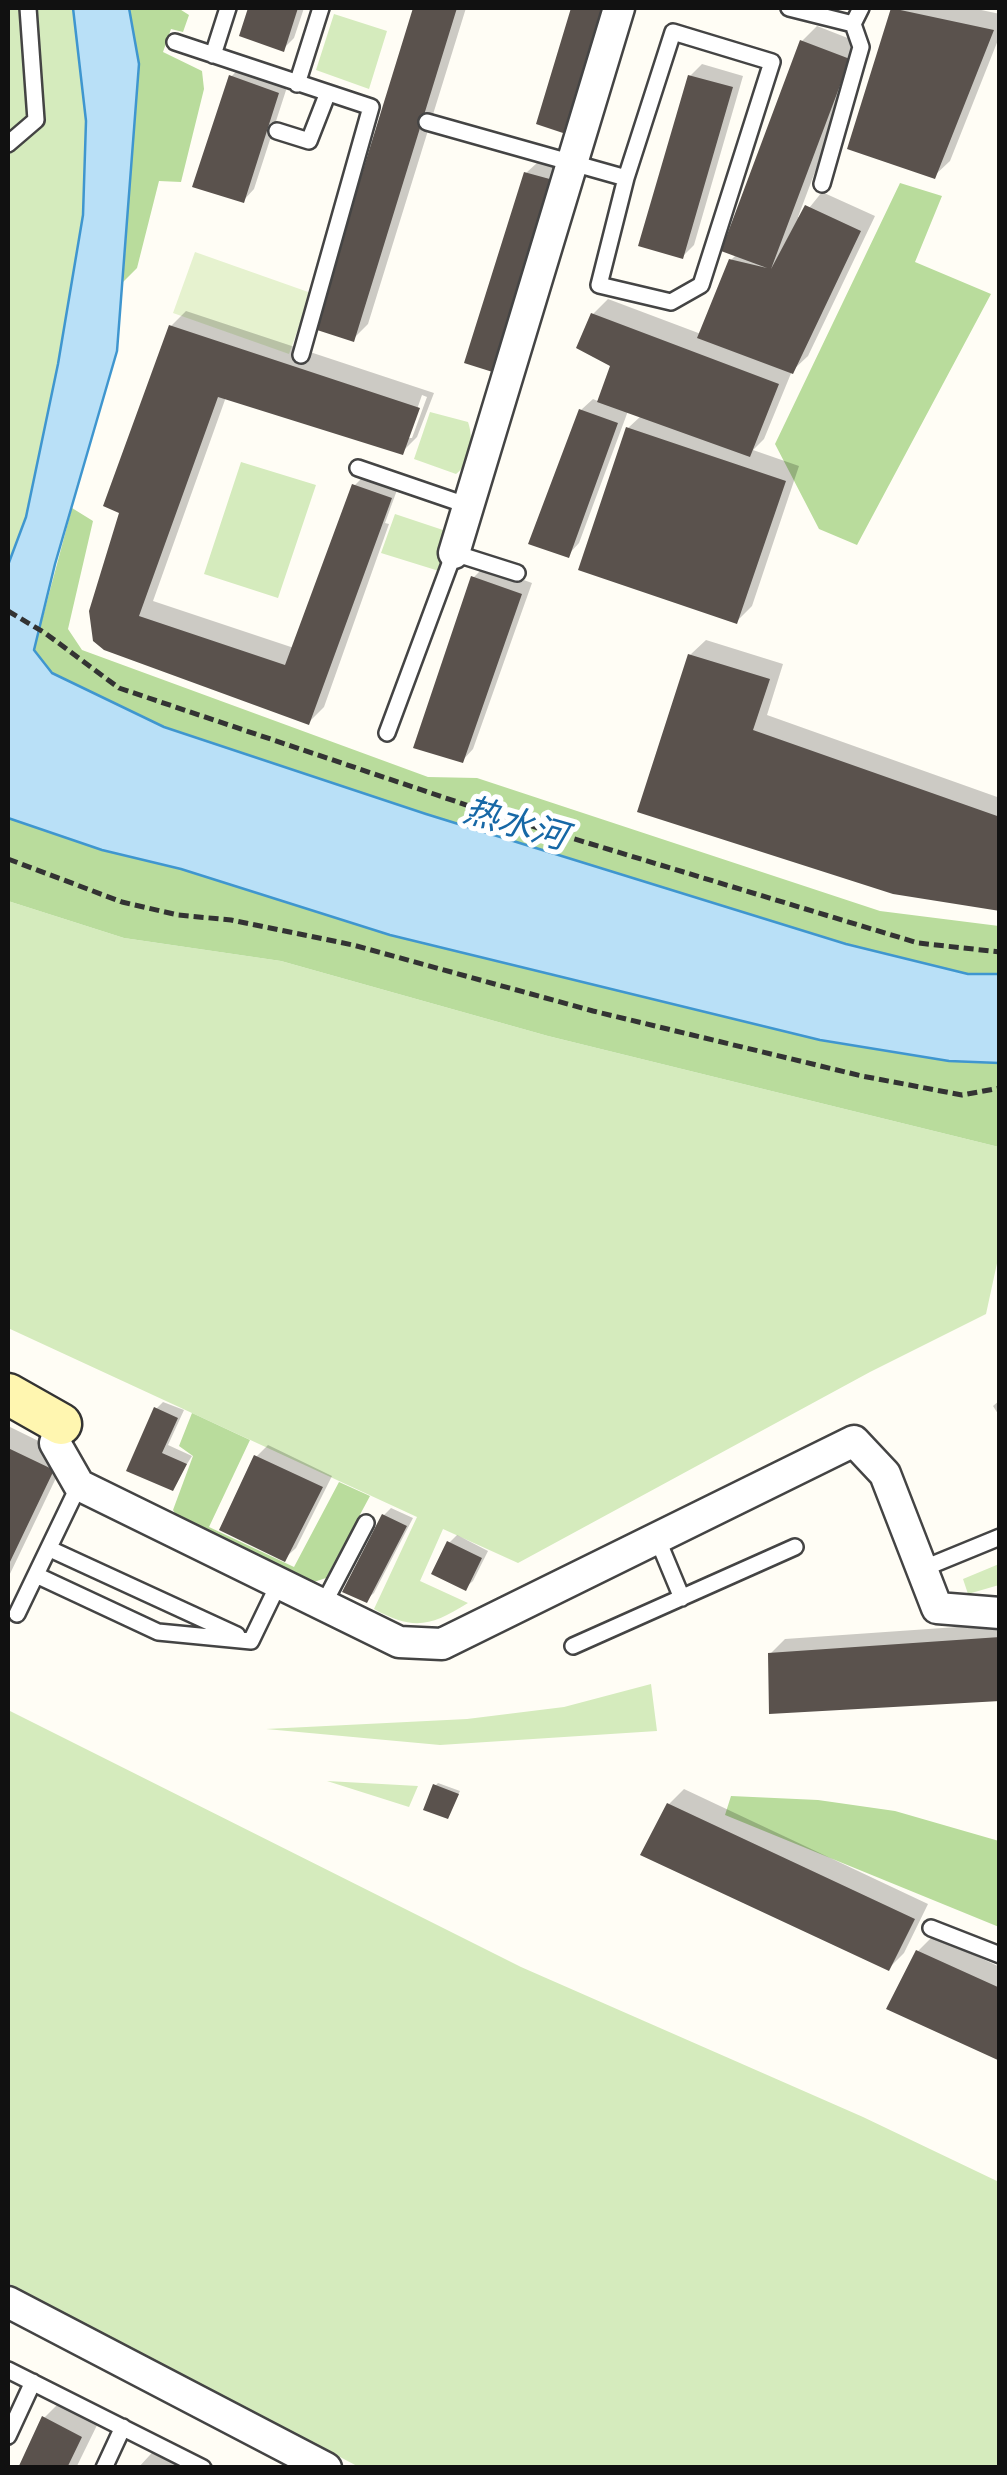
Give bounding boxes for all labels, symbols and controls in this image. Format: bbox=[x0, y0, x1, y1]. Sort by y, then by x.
water label: 热水河 bbox=[459, 790, 571, 860]

